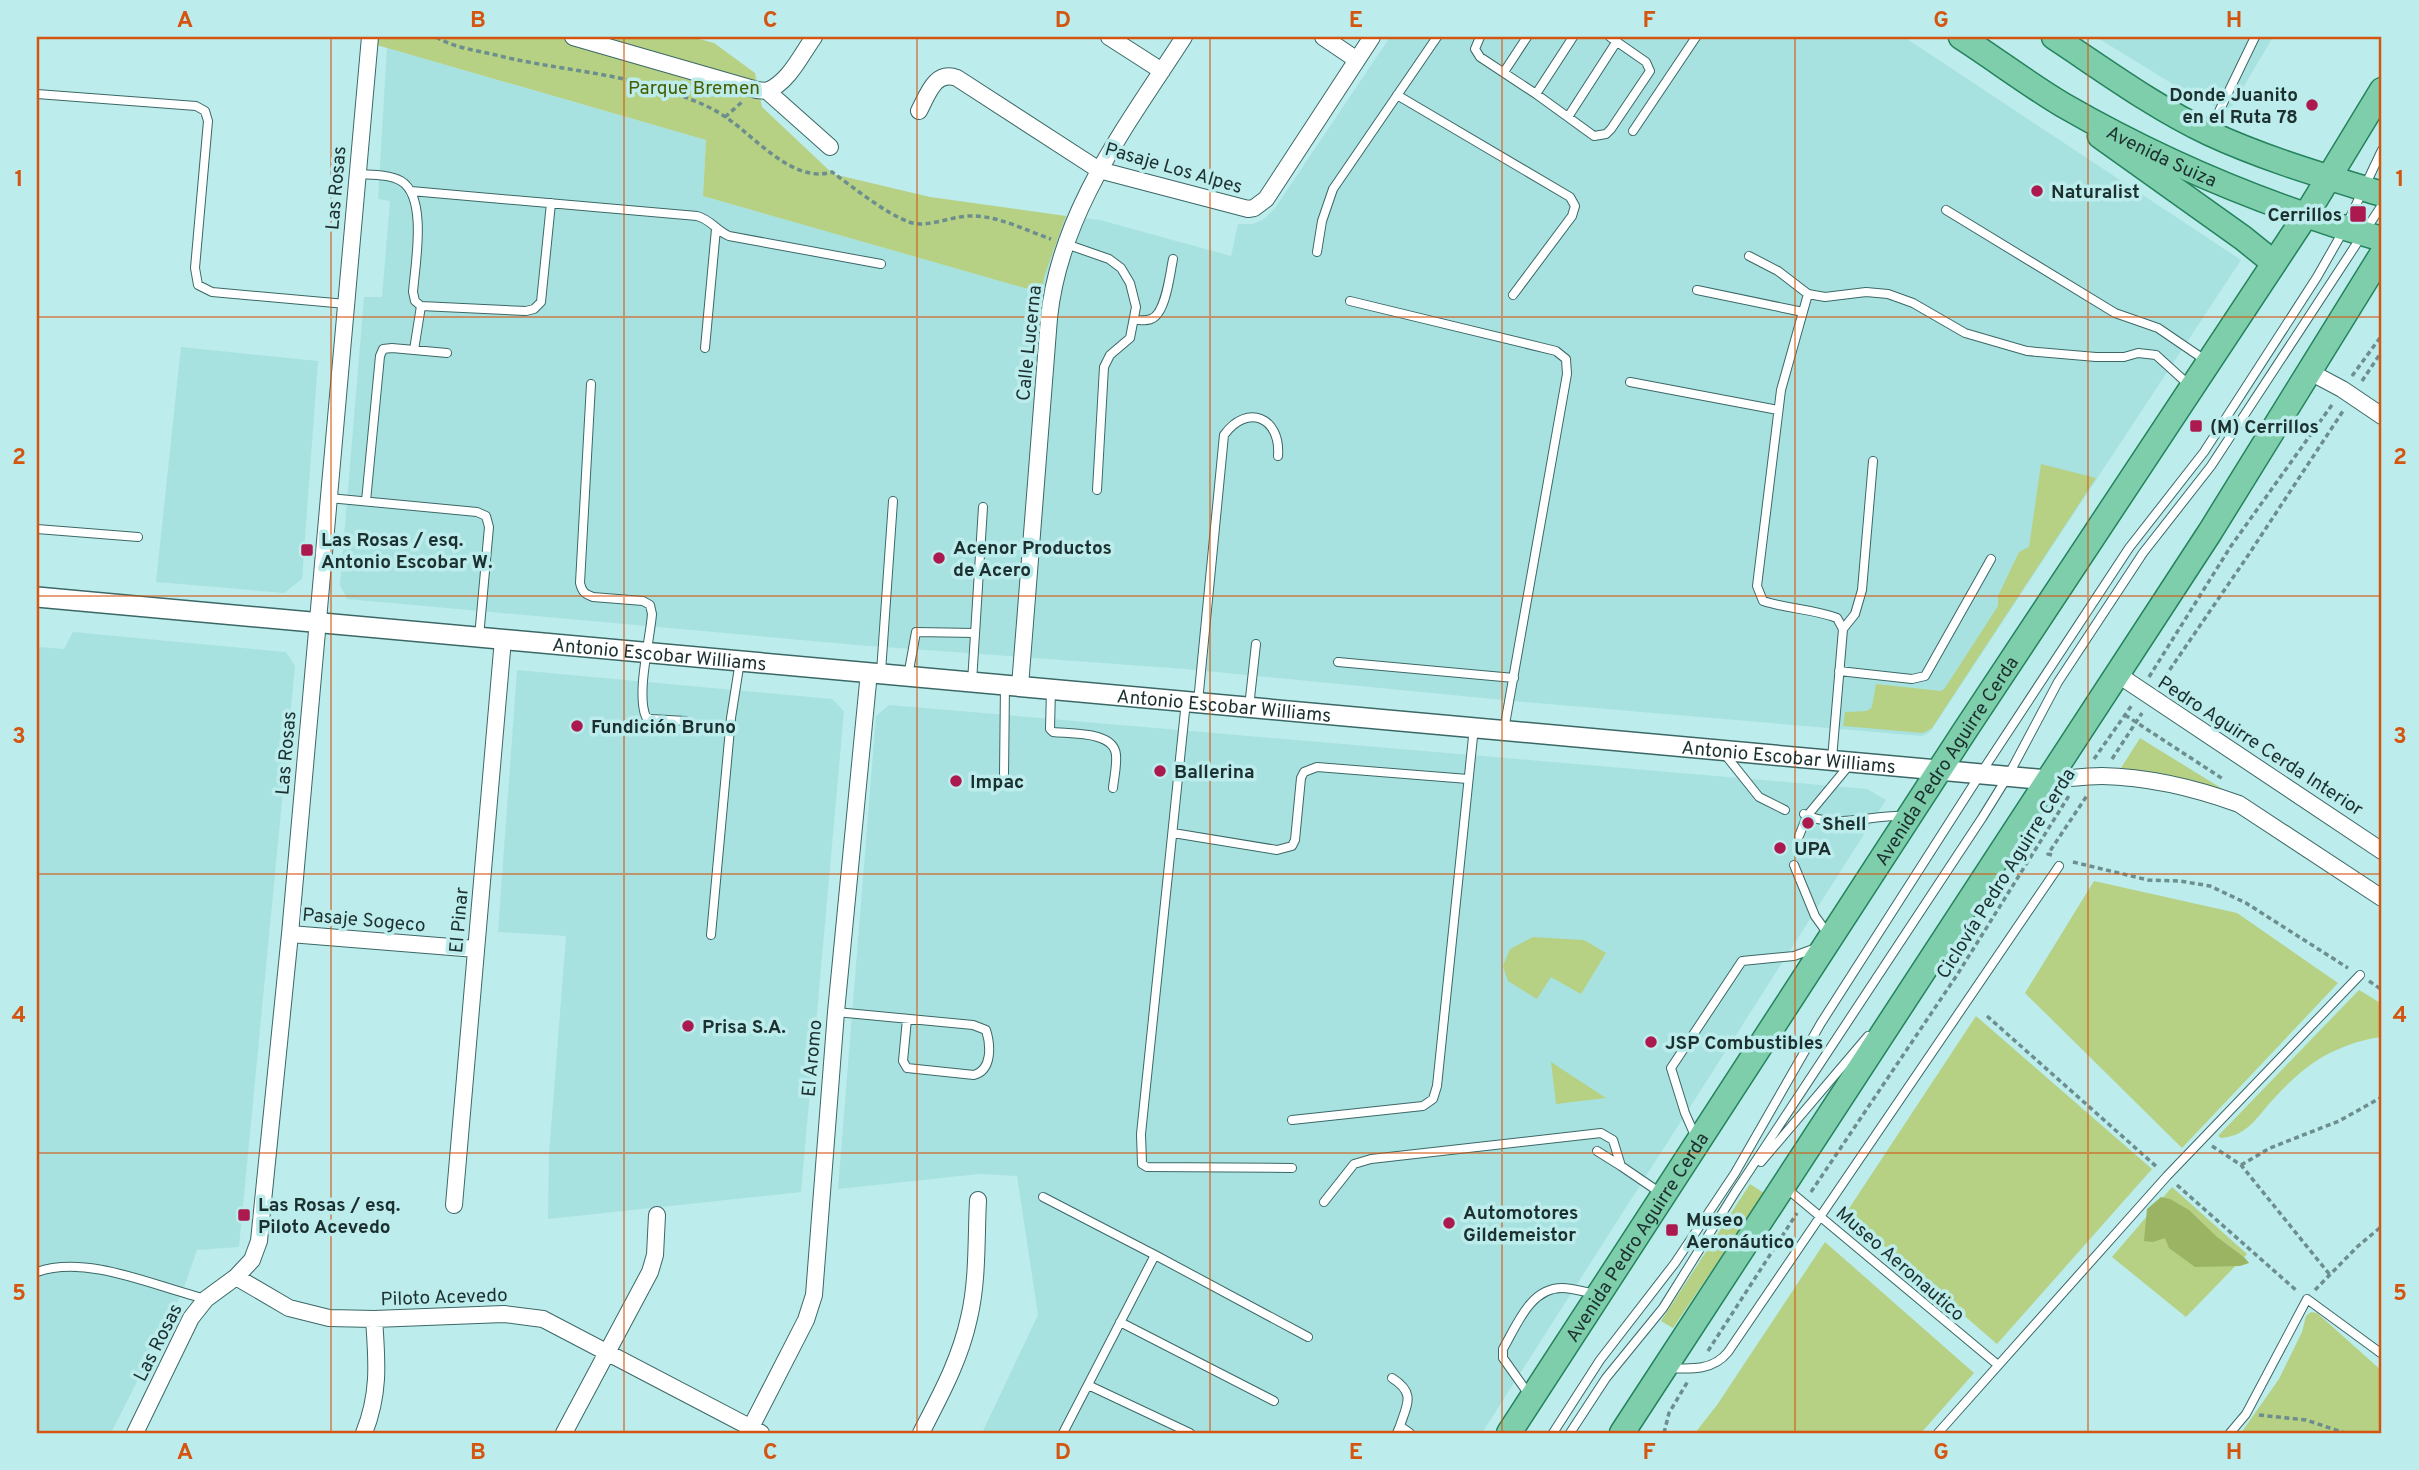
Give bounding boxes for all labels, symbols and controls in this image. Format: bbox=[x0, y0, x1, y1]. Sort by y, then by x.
text: A bbox=[177, 7, 193, 36]
text: B bbox=[470, 7, 486, 36]
text: C bbox=[763, 7, 777, 36]
text: D bbox=[1055, 7, 1071, 36]
text: E bbox=[1349, 7, 1363, 36]
text: F bbox=[1642, 7, 1656, 36]
text: G bbox=[1933, 7, 1949, 36]
text: H bbox=[2226, 7, 2242, 36]
park label: Parque Bremen bbox=[628, 77, 760, 101]
place label: Donde Juanito en el Ruta 78 bbox=[2169, 84, 2298, 130]
marker: Donde Juanito en el Ruta 78 bbox=[2304, 97, 2320, 113]
street label: Avenida Suiza bbox=[2102, 121, 2220, 194]
street label: Pasaje Los Alpes bbox=[1102, 138, 1245, 200]
street label: Las Rosas bbox=[321, 145, 353, 231]
text: 1 bbox=[14, 166, 24, 195]
text: 1 bbox=[2395, 166, 2405, 195]
place label: Naturalist bbox=[2051, 181, 2140, 205]
marker: Naturalist bbox=[2029, 183, 2045, 199]
place label: Cerrillos bbox=[2267, 204, 2342, 228]
marker: Cerrillos bbox=[2348, 204, 2368, 224]
street label: Calle Lucerna bbox=[1012, 284, 1048, 402]
place label: (M) Cerrillos bbox=[2210, 416, 2319, 440]
marker: (M) Cerrillos bbox=[2188, 418, 2204, 434]
text: 2 bbox=[12, 444, 26, 473]
text: 2 bbox=[2393, 444, 2407, 473]
place label: Las Rosas / esq. Antonio Escobar W. bbox=[321, 529, 493, 575]
place label: Acenor Productos de Acero bbox=[953, 537, 1112, 583]
marker: Las Rosas / esq. Antonio Escobar W. bbox=[299, 542, 315, 558]
marker: Acenor Productos de Acero bbox=[931, 550, 947, 566]
street label: Antonio Escobar Williams bbox=[551, 634, 767, 677]
street label: Avenida Pedro Aguirre Cerda bbox=[1870, 652, 2025, 871]
street label: Pedro Aguirre Cerda Interior bbox=[2153, 671, 2368, 823]
street label: Antonio Escobar Williams bbox=[1116, 685, 1332, 729]
street label: Las Rosas bbox=[271, 710, 303, 796]
place label: Fundición Bruno bbox=[591, 716, 736, 740]
marker: Fundición Bruno bbox=[569, 718, 585, 734]
text: 3 bbox=[12, 723, 26, 752]
text: 3 bbox=[2393, 723, 2407, 752]
street label: Antonio Escobar Williams bbox=[1680, 737, 1897, 780]
place label: Ballerina bbox=[1174, 761, 1255, 785]
marker: Ballerina bbox=[1152, 763, 1168, 779]
street label: Ciclovía Pedro Aguirre Cerda bbox=[1932, 764, 2081, 984]
place label: Impac bbox=[970, 771, 1024, 795]
marker: Impac bbox=[948, 773, 964, 789]
place label: Shell bbox=[1822, 813, 1867, 837]
marker: Shell bbox=[1800, 815, 1816, 831]
place label: UPA bbox=[1794, 838, 1832, 862]
marker: UPA bbox=[1772, 840, 1788, 856]
street label: El Pinar bbox=[445, 886, 475, 954]
street label: Pasaje Sogeco bbox=[301, 904, 427, 938]
text: 4 bbox=[12, 1002, 26, 1031]
text: 4 bbox=[2393, 1002, 2407, 1031]
place label: Prisa S.A. bbox=[702, 1016, 786, 1040]
marker: Prisa S.A. bbox=[680, 1018, 696, 1034]
street label: El Aromo bbox=[798, 1019, 828, 1098]
place label: JSP Combustibles bbox=[1665, 1032, 1823, 1056]
marker: JSP Combustibles bbox=[1643, 1034, 1659, 1050]
street label: Avenida Pedro Aguirre Cerda bbox=[1561, 1128, 1715, 1347]
place label: Las Rosas / esq. Piloto Acevedo bbox=[258, 1194, 400, 1240]
place label: Automotores Gildemeistor bbox=[1463, 1202, 1578, 1248]
street label: Museo Aeronautico bbox=[1830, 1202, 1969, 1327]
marker: Las Rosas / esq. Piloto Acevedo bbox=[236, 1207, 252, 1223]
place label: Museo Aeronáutico bbox=[1686, 1209, 1795, 1255]
marker: Automotores Gildemeistor bbox=[1441, 1215, 1457, 1231]
marker: Museo Aeronáutico bbox=[1664, 1222, 1680, 1238]
text: 5 bbox=[12, 1280, 26, 1309]
text: 5 bbox=[2393, 1280, 2407, 1309]
street label: Piloto Acevedo bbox=[380, 1284, 508, 1312]
street label: Las Rosas bbox=[129, 1300, 189, 1386]
text: A bbox=[177, 1439, 193, 1468]
text: B bbox=[470, 1439, 486, 1468]
text: C bbox=[763, 1439, 777, 1468]
text: D bbox=[1055, 1439, 1071, 1468]
text: E bbox=[1349, 1439, 1363, 1468]
text: F bbox=[1642, 1439, 1656, 1468]
text: G bbox=[1933, 1439, 1949, 1468]
text: H bbox=[2226, 1439, 2242, 1468]

